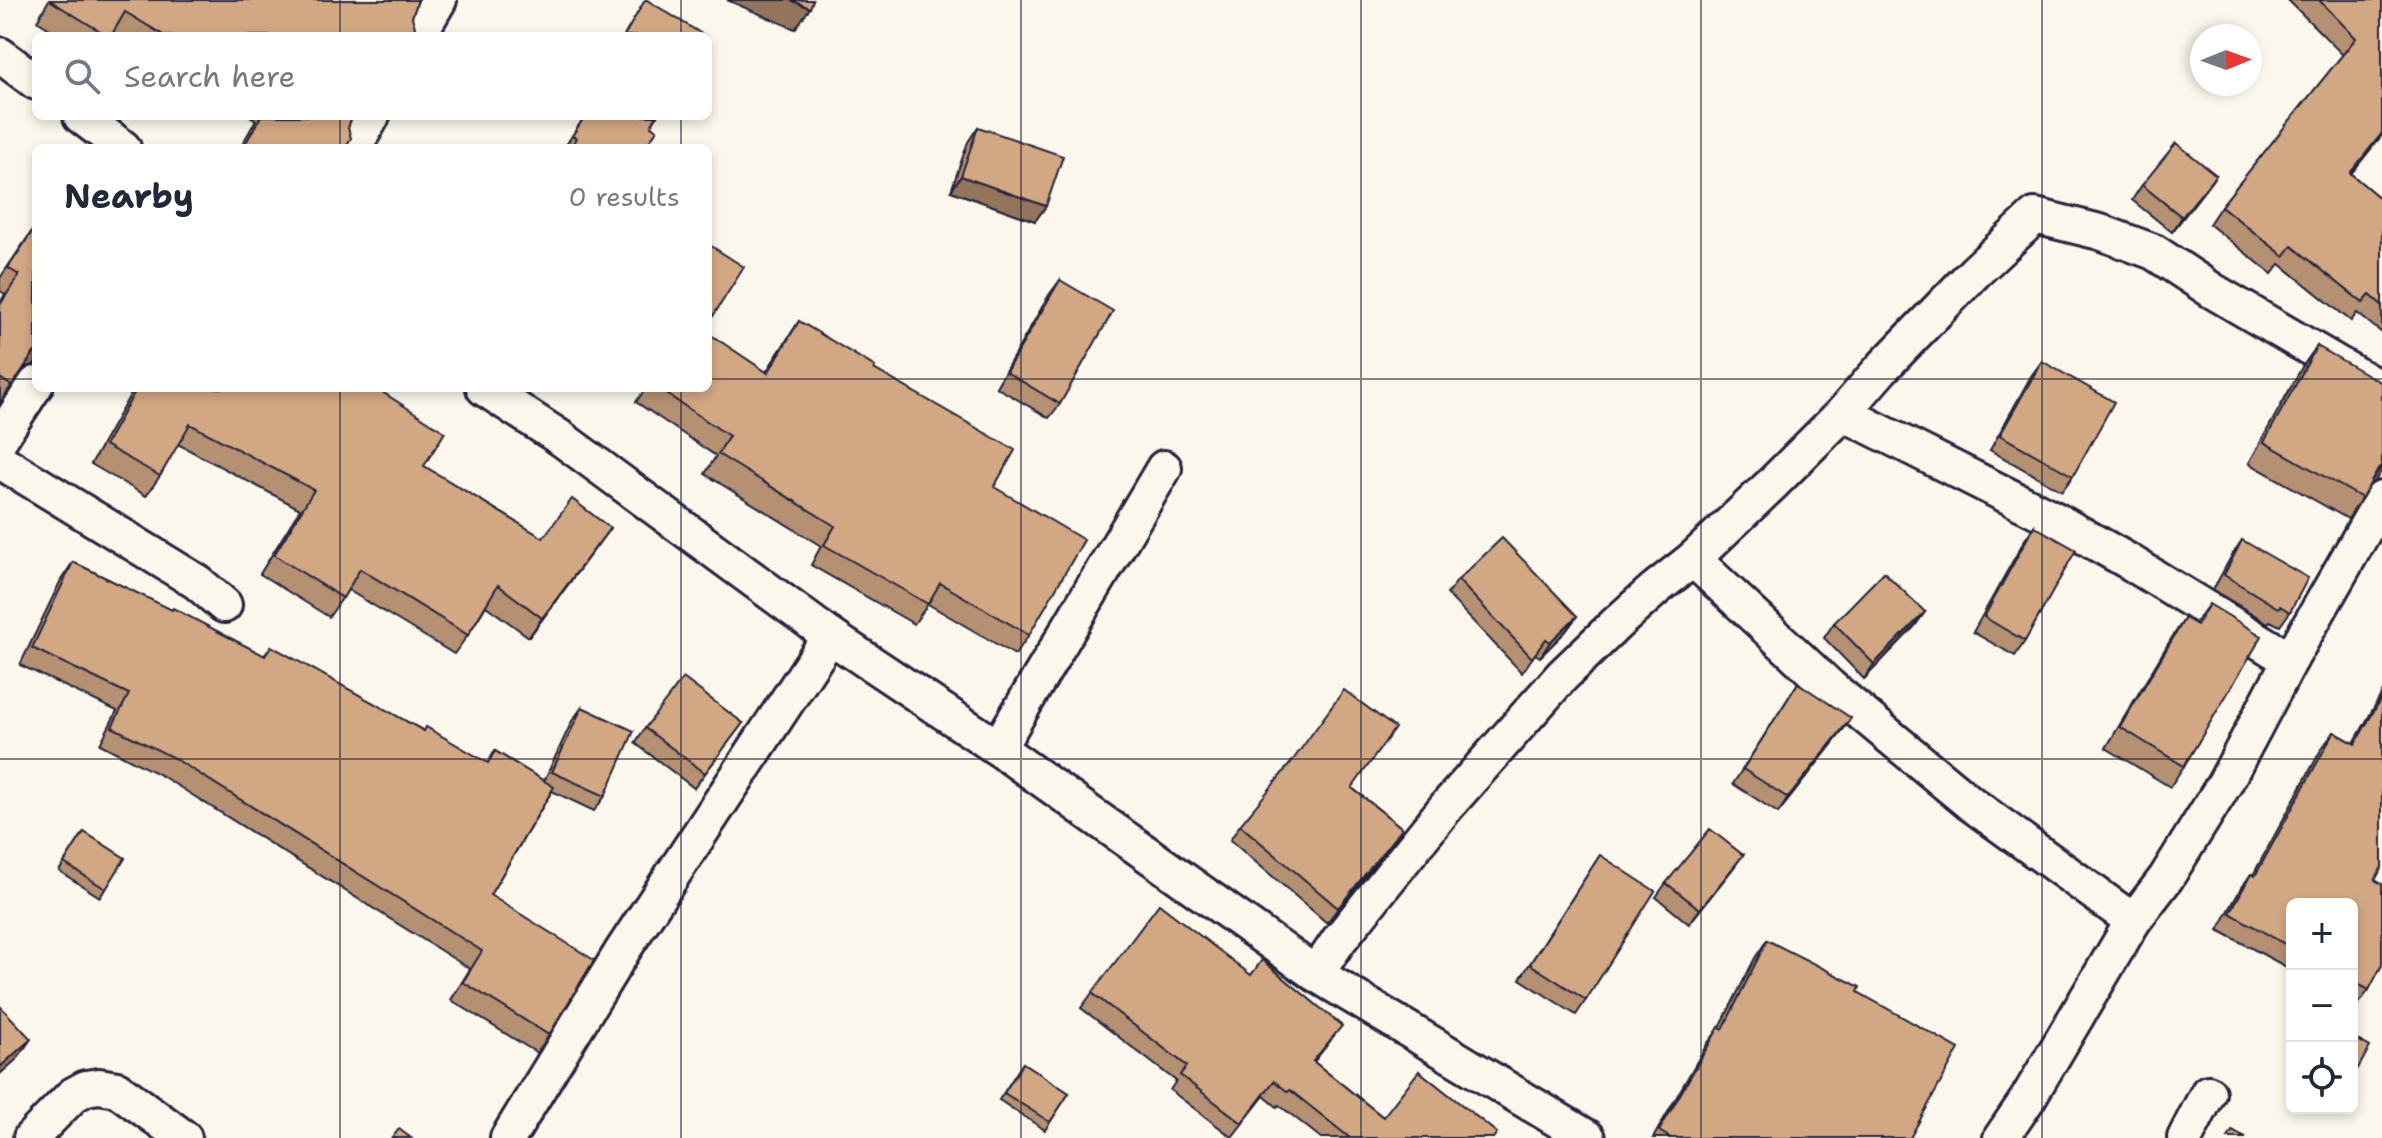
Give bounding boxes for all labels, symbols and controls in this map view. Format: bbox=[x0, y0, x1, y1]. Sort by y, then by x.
north arrow bbox=[2190, 24, 2262, 96]
search box bbox=[32, 32, 712, 120]
icon: search bbox=[60, 54, 104, 98]
text: Search here bbox=[124, 56, 295, 97]
text: Nearby bbox=[64, 173, 194, 219]
text: 0 results bbox=[568, 179, 680, 214]
map controls bbox=[2286, 898, 2358, 1114]
button: + bbox=[2286, 898, 2358, 970]
button: − bbox=[2286, 970, 2358, 1042]
button: locate bbox=[2286, 1042, 2358, 1114]

